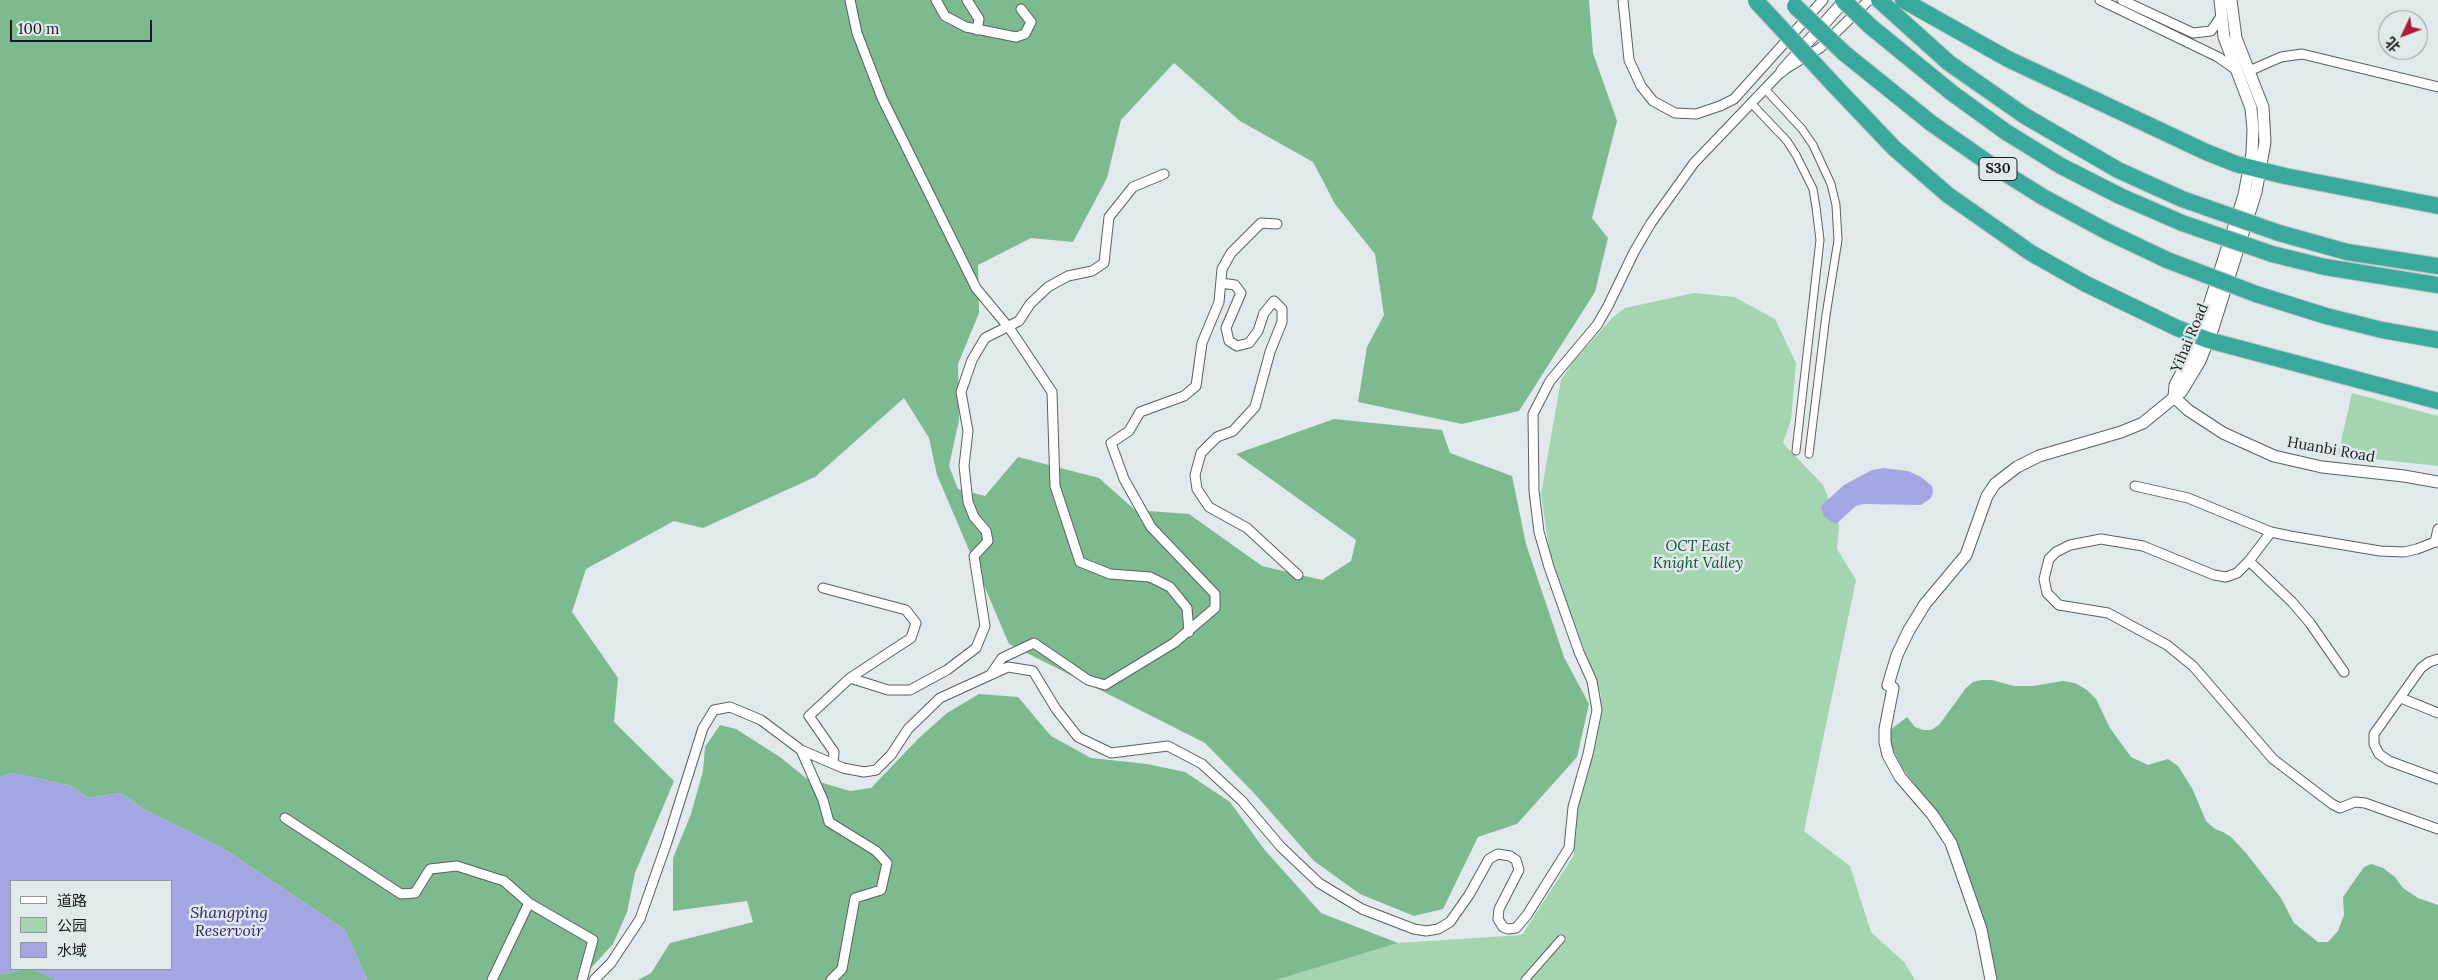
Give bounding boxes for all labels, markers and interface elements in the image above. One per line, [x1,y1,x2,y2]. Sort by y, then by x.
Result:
scale bar [12,10,155,42]
north arrow [2378,10,2428,60]
text: 100 m [18,19,59,38]
text: 北 [2381,33,2404,56]
road number: S30 [1979,157,2017,180]
street label: Yihai Road [2167,301,2213,375]
street label: Huanbi Road [2286,433,2376,467]
park label: OCT East Knight Valley [1653,538,1743,573]
legend [10,880,172,970]
text: 道路 [57,891,87,910]
water label: Shangping Reservoir [190,903,268,941]
text: 公园 [57,916,87,935]
text: 水域 [57,941,87,960]

